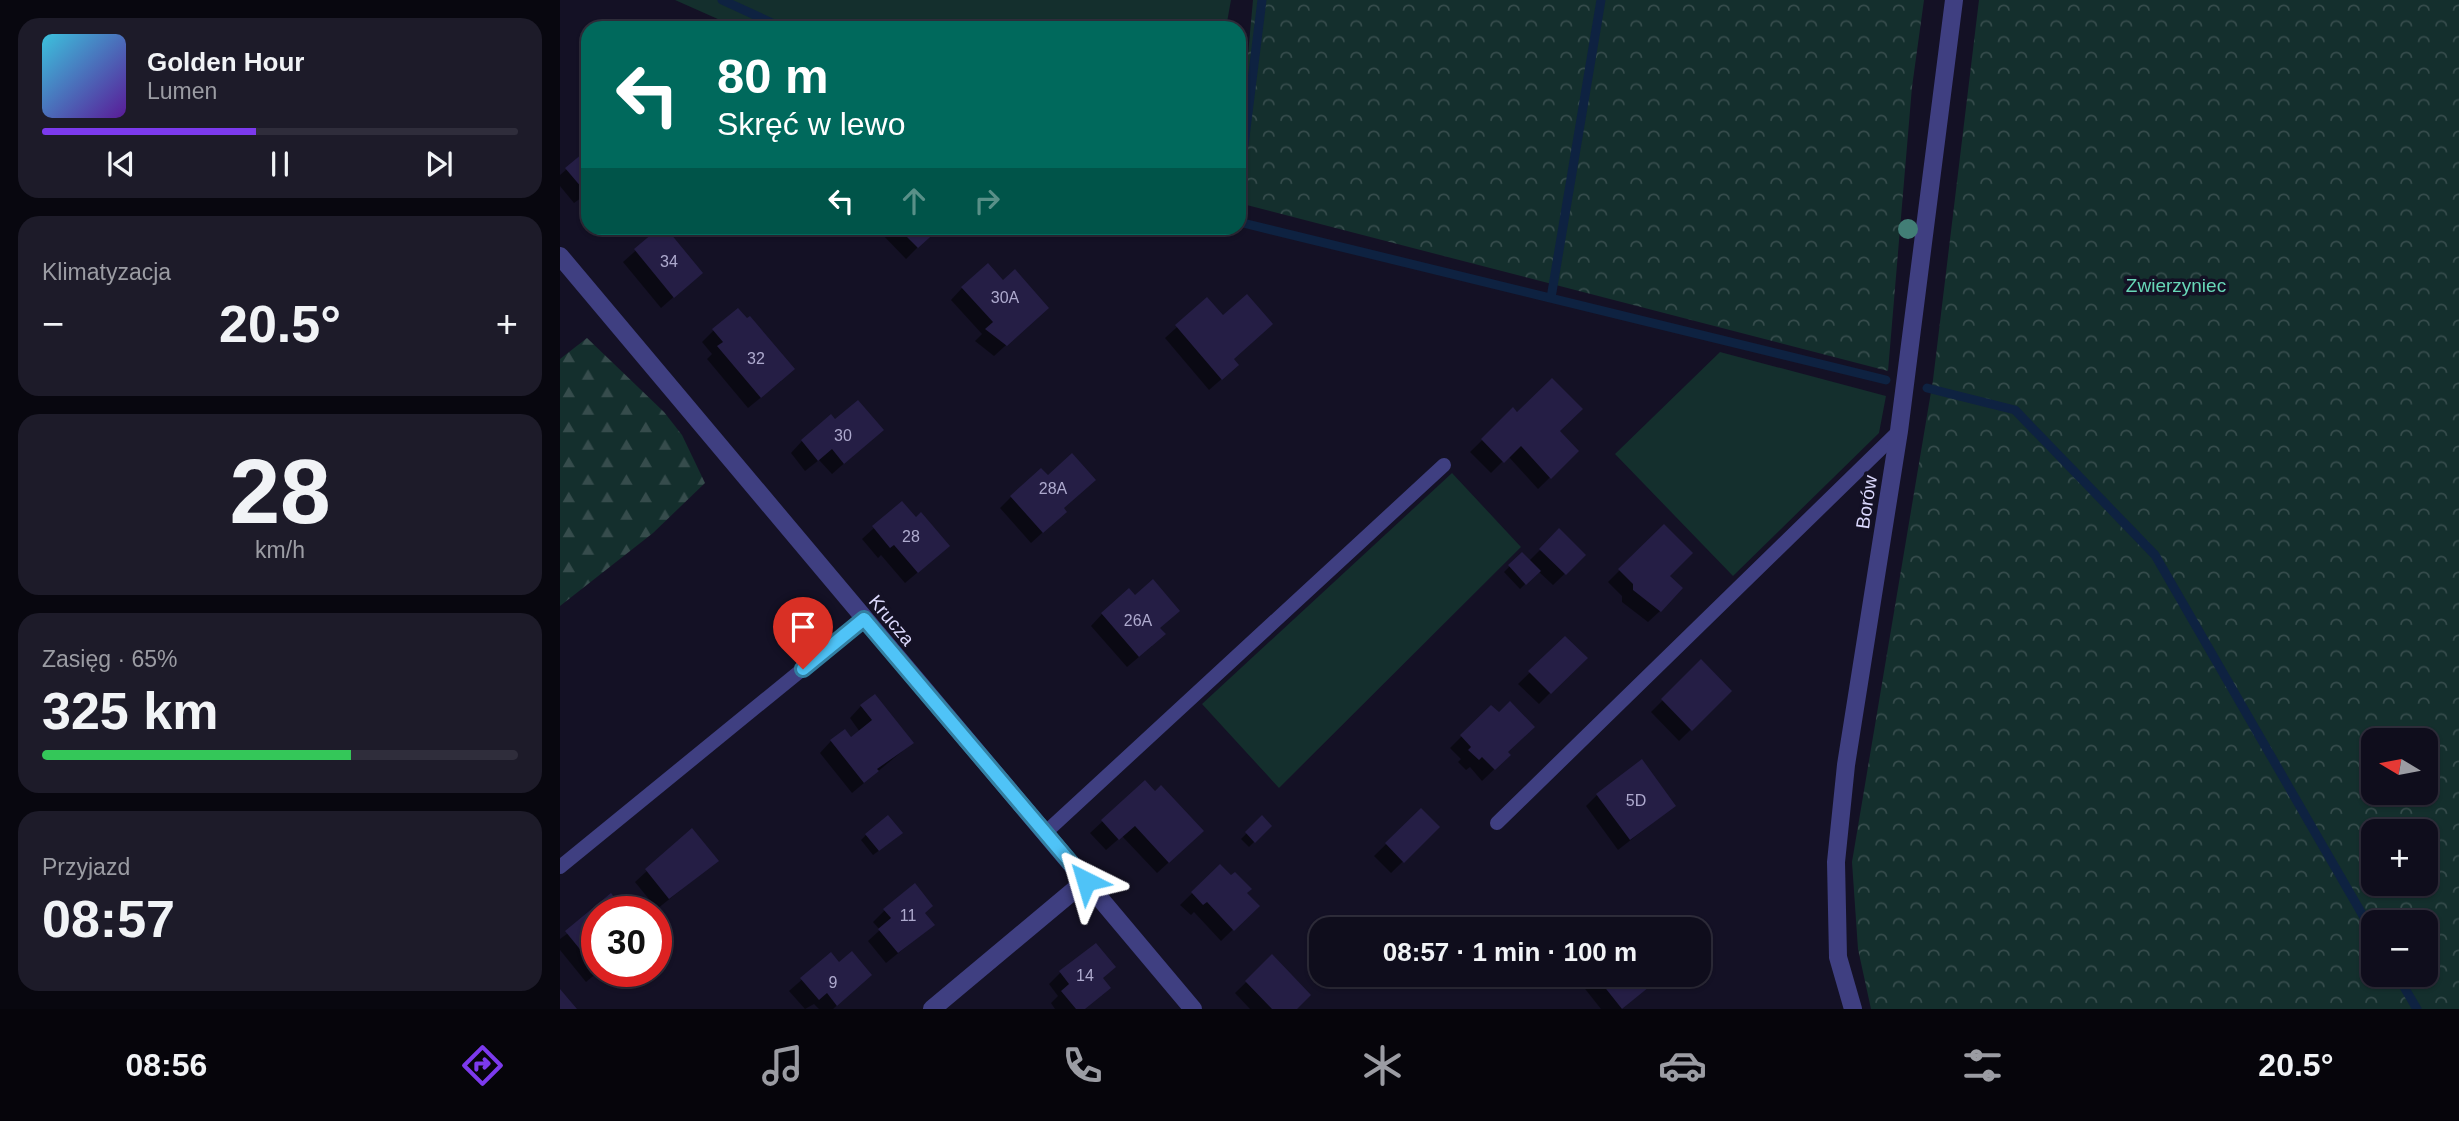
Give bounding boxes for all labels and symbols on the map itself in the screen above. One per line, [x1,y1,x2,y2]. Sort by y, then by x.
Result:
house number: 34 [660,253,678,270]
park label: Zwierzyniec [2126,275,2226,296]
house number: 30A [991,289,1020,306]
house number: 32 [747,350,765,367]
house number: 30 [834,427,852,444]
street label: Borów [1852,474,1881,530]
house number: 28A [1039,480,1068,497]
house number: 28 [902,528,920,545]
street label: Krucza [865,591,919,650]
pin [773,597,833,669]
house number: 26A [1124,612,1153,629]
north arrow [2361,728,2438,805]
house number: 5D [1626,792,1646,809]
position arrow [1049,844,1123,918]
speed limit sign: 30 [581,896,672,987]
house number: 11 [900,907,916,924]
house number: 14 [1076,967,1094,984]
house number: 9 [829,974,838,991]

